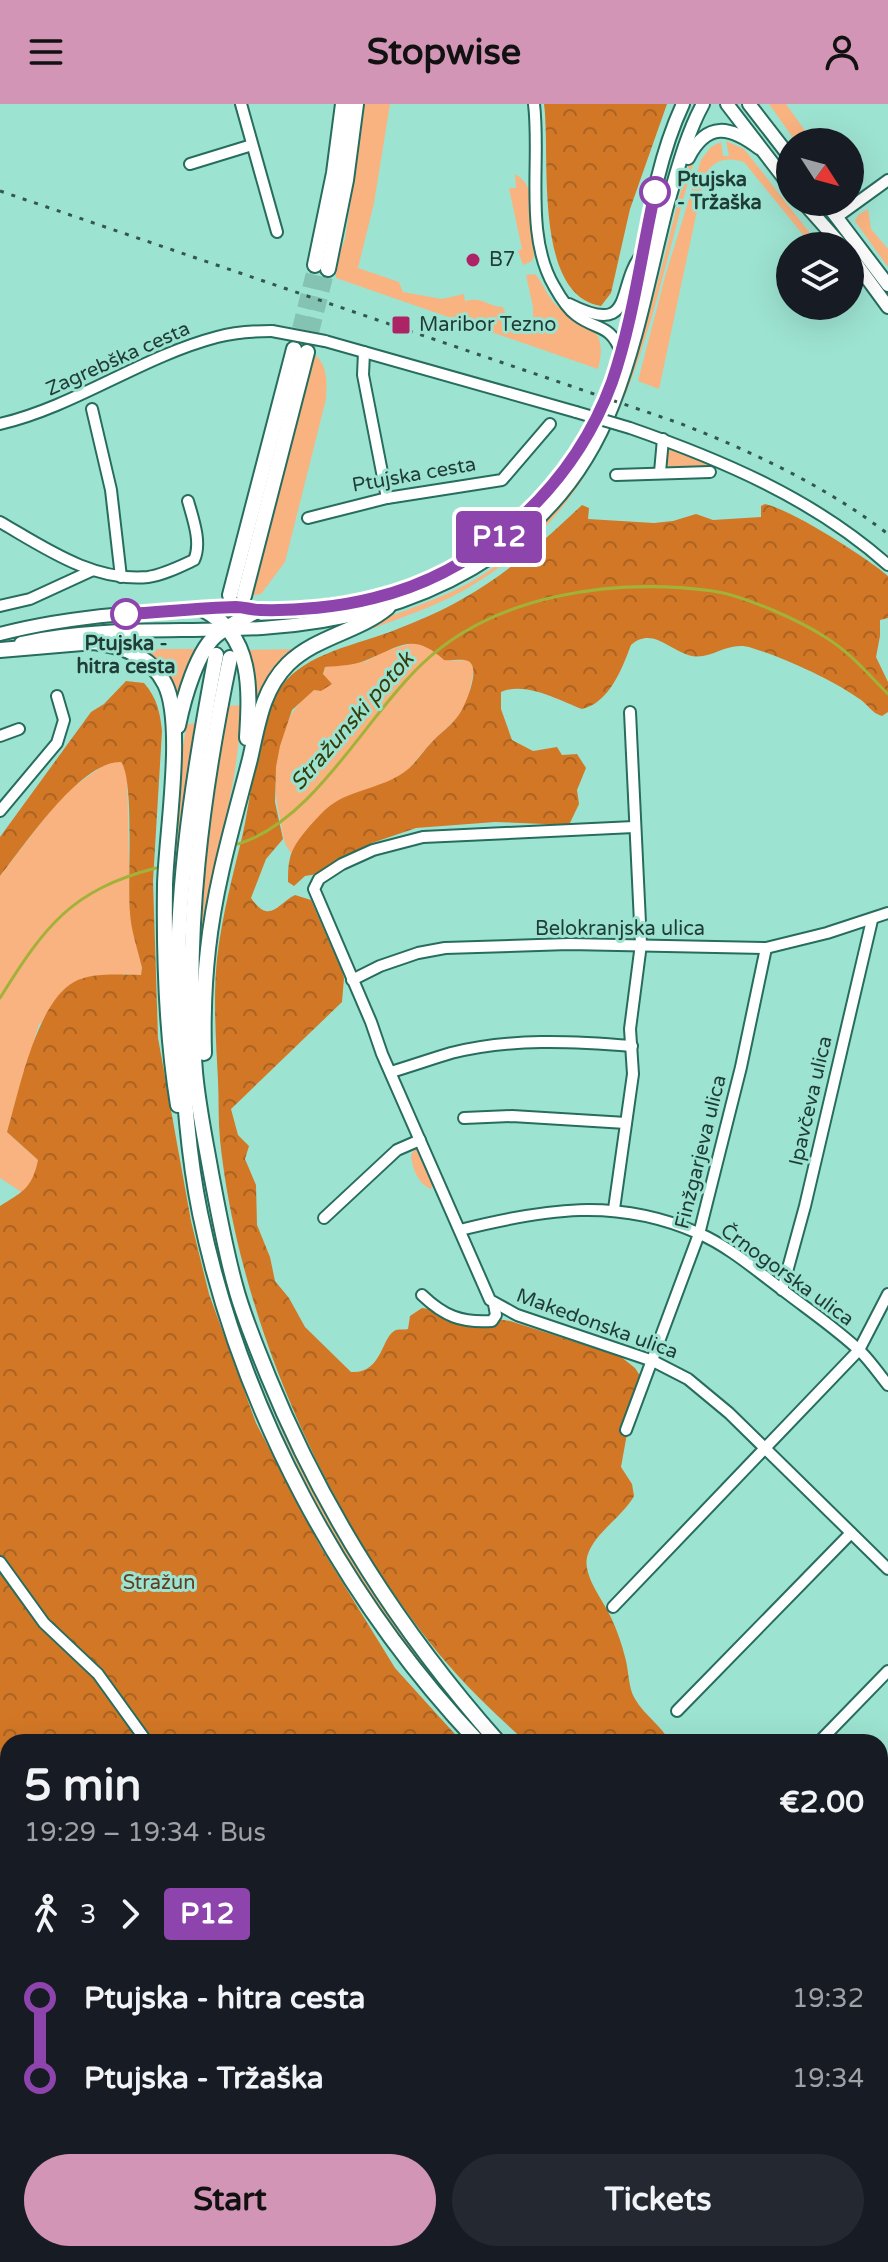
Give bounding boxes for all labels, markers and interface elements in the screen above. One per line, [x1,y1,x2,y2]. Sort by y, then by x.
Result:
icon: menu [24,30,68,74]
icon: person [820,30,864,74]
text: Stopwise [367,31,521,74]
north arrow [776,128,864,216]
map controls [776,128,864,320]
place label: Ptujska - Tržaška [677,168,762,215]
marker: Ptujska - Tržaška [640,177,670,207]
button: layers [776,232,864,320]
place label: B7 [489,248,515,272]
marker: B7 [464,251,482,269]
place label: Maribor Tezno [419,313,556,337]
marker: Maribor Tezno [390,314,412,336]
street label: Zagrebška cesta [42,317,194,401]
street label: Ptujska cesta [350,452,478,498]
line badge: P12 [453,511,545,563]
text: P12 [472,520,526,554]
marker: Ptujska - hitra cesta [111,599,141,629]
place label: Ptujska - hitra cesta [76,632,176,679]
water label: Stražunski potok [285,645,420,795]
street label: Belokranjska ulica [535,917,705,941]
street label: Ipavčeva ulica [784,1034,838,1168]
street label: Finžgarjeva ulica [670,1073,732,1231]
street label: Črnogorska ulica [716,1218,859,1331]
street label: Makedonska ulica [513,1284,681,1364]
park label: Stražun [123,1571,195,1595]
text: 5 min [24,1760,141,1813]
text: €2.00 [779,1784,864,1821]
text: 19:29 – 19:34 · Bus [24,1817,266,1848]
icon: walk [24,1892,68,1936]
icon: forward [108,1892,152,1936]
text: P12 [180,1897,234,1931]
text: 3 [80,1899,96,1930]
text: Ptujska - hitra cesta [84,1980,365,2017]
text: 19:32 [792,1983,864,2014]
text: Ptujska - Tržaška [84,2060,324,2097]
text: 19:34 [792,2063,864,2094]
button: Start [24,2154,436,2246]
button: Tickets [452,2154,864,2246]

